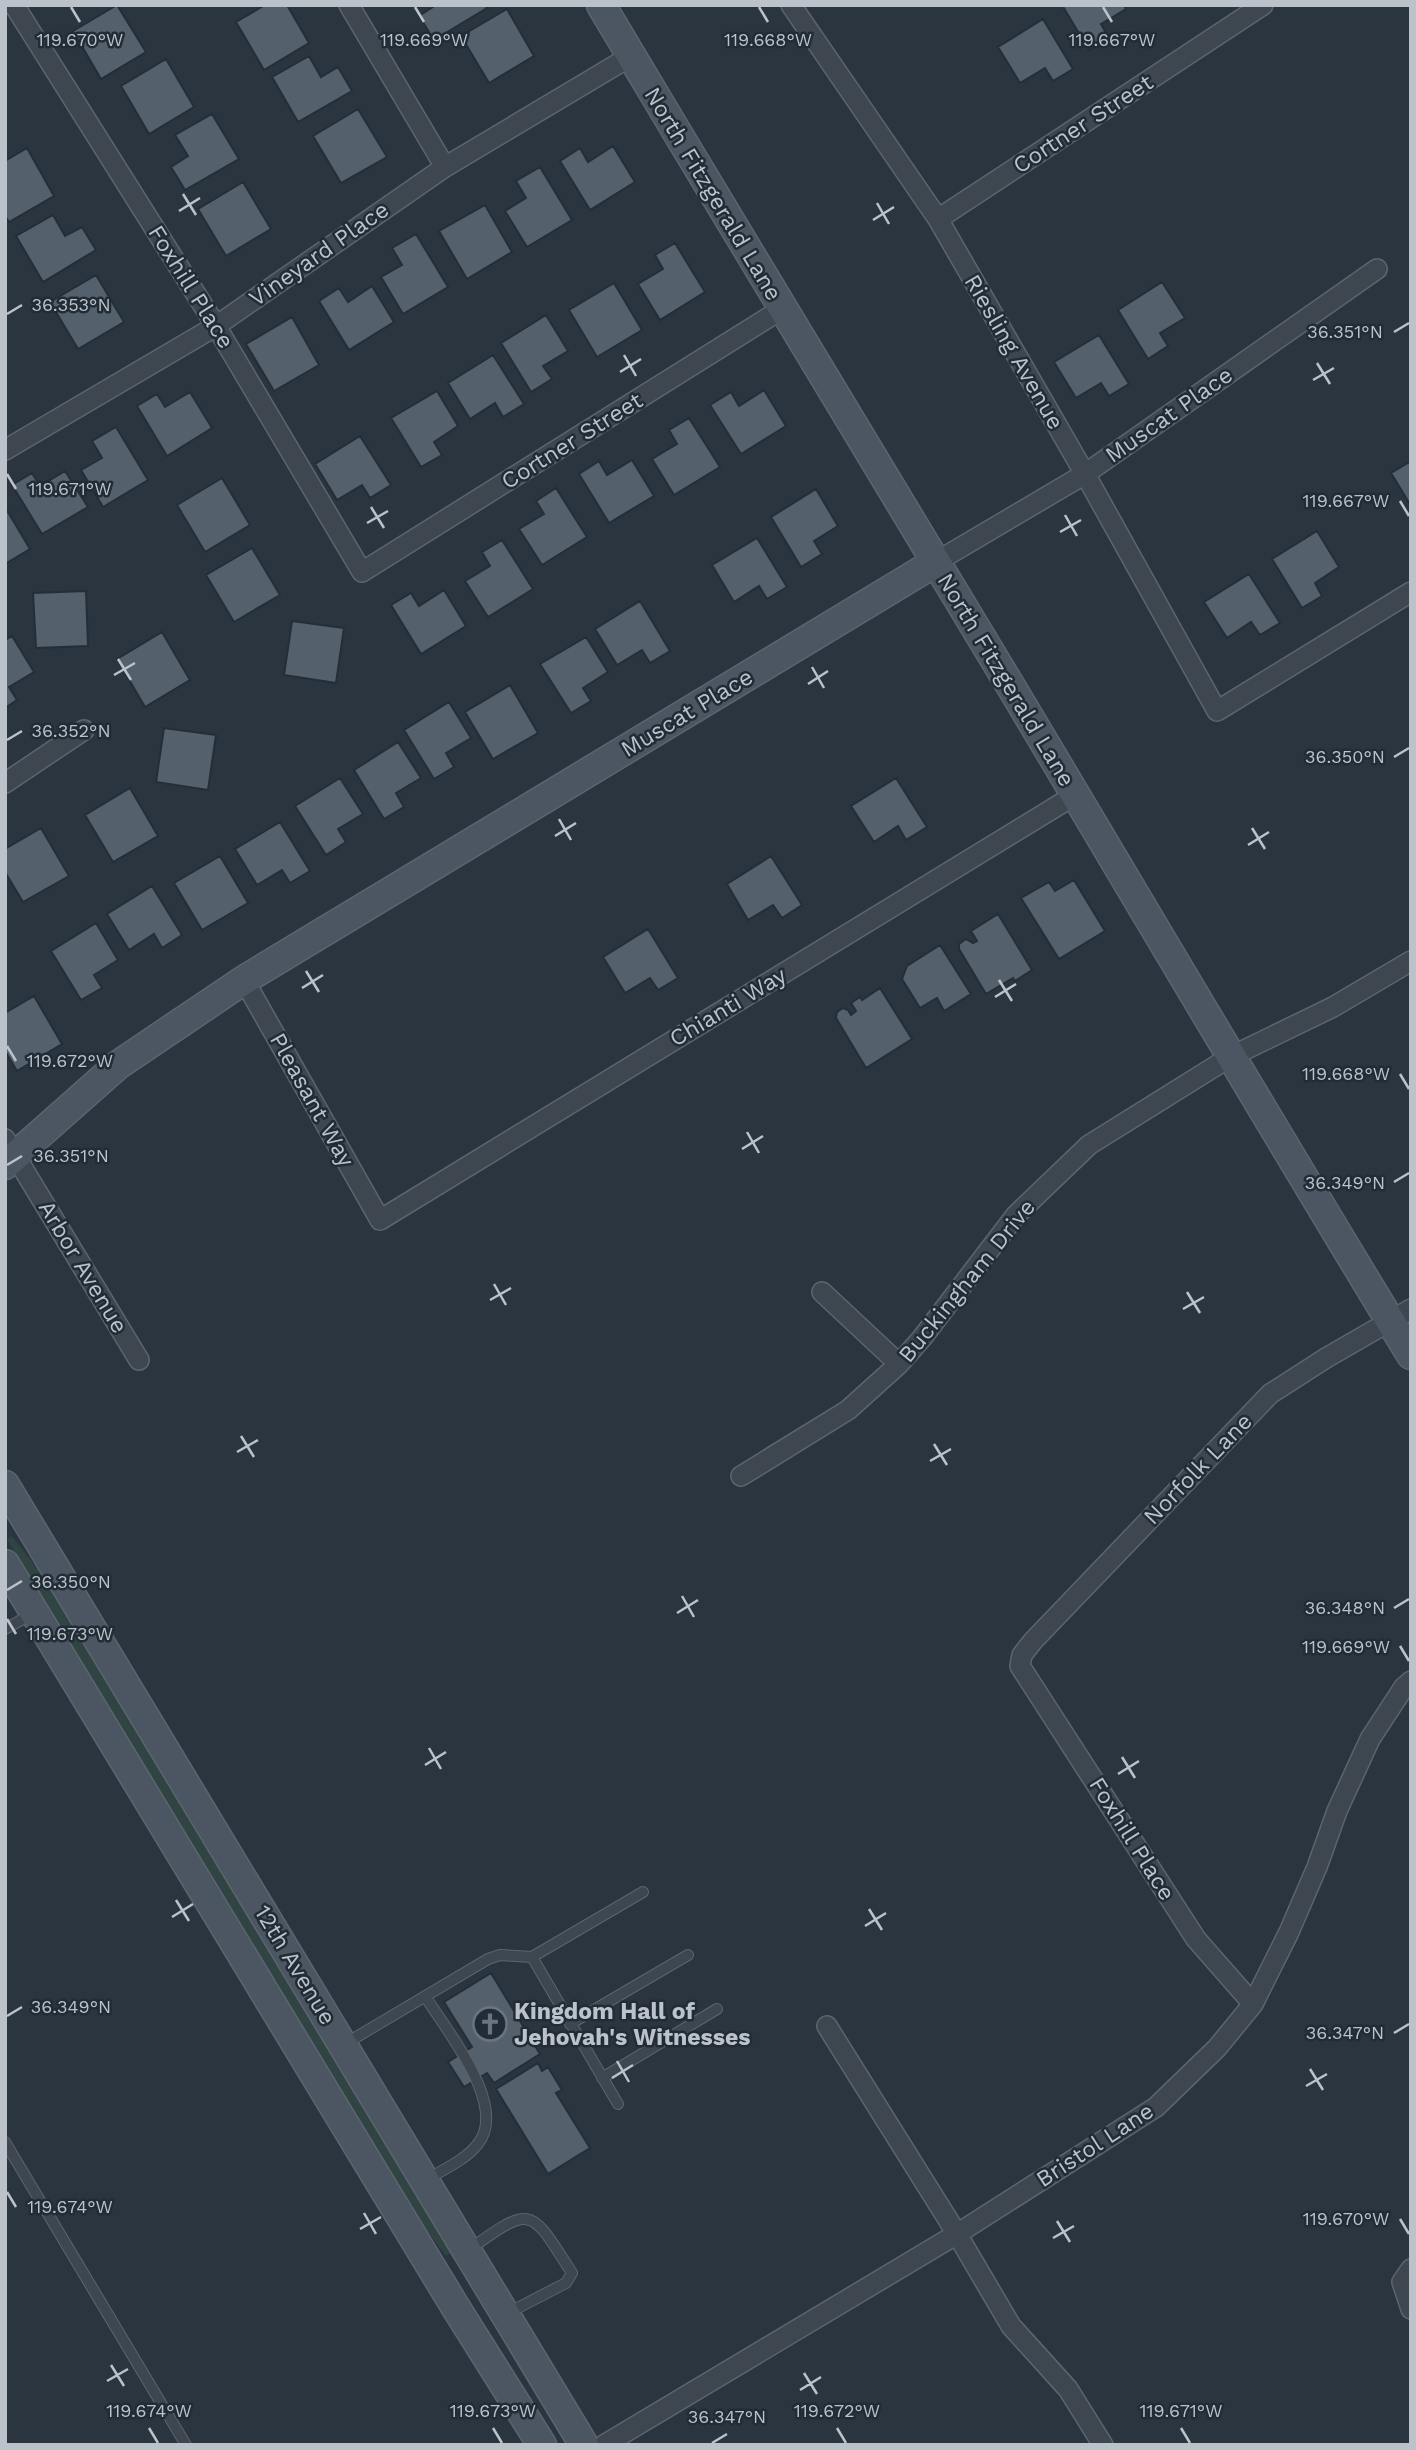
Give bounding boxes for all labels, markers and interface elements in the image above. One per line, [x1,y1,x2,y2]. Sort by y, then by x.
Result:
text: 119.670°W [37,29,123,50]
text: 119.669°W [380,29,468,50]
text: 119.668°W [724,29,812,50]
text: 119.667°W [1069,29,1155,50]
street label: Cortner Street [1008,69,1158,179]
street label: North Fitzgerald Lane [639,82,787,306]
street label: Vineyard Place [244,196,394,312]
street label: Foxhill Place [142,220,240,354]
street label: Riesling Avenue [959,270,1069,434]
text: 36.353°N [31,294,111,315]
text: 36.351°N [1307,321,1383,342]
street label: Muscat Place [1100,361,1238,469]
street label: Cortner Street [496,387,648,495]
text: 119.671°W [29,478,111,499]
text: 119.667°W [1303,490,1389,511]
street label: North Fitzgerald Lane [932,568,1080,792]
street label: Muscat Place [616,663,758,763]
text: 36.352°N [31,720,111,741]
text: 36.350°N [1305,746,1385,767]
street label: Chianti Way [665,961,791,1052]
street label: Pleasant Way [264,1028,360,1172]
text: 119.672°W [27,1050,113,1071]
text: 119.668°W [1302,1063,1390,1084]
text: 36.351°N [33,1145,109,1166]
text: 36.349°N [1305,1172,1385,1193]
street label: Buckingham Drive [893,1194,1041,1368]
street label: Arbor Avenue [33,1196,133,1338]
street label: Norfolk Lane [1138,1408,1258,1530]
text: 36.350°N [31,1571,111,1592]
text: 36.348°N [1305,1597,1385,1618]
text: 119.673°W [27,1623,113,1644]
text: 119.669°W [1302,1636,1390,1657]
street label: Foxhill Place [1083,1772,1181,1906]
street label: 12th Avenue [249,1900,341,2030]
text: 36.349°N [31,1996,111,2017]
place label: Kingdom Hall of Jehovah's Witnesses [514,1998,751,2051]
church icon: Kingdom Hall of Jehovah's Witnesses [471,2005,509,2043]
text: 36.347°N [1306,2022,1384,2043]
street label: Bristol Lane [1031,2097,1159,2193]
text: 119.674°W [27,2196,113,2217]
text: 119.670°W [1303,2208,1389,2229]
text: 119.674°W [106,2400,192,2421]
text: 119.673°W [450,2400,536,2421]
text: 119.672°W [794,2400,880,2421]
text: 119.671°W [1140,2400,1222,2421]
text: 36.347°N [688,2406,766,2427]

